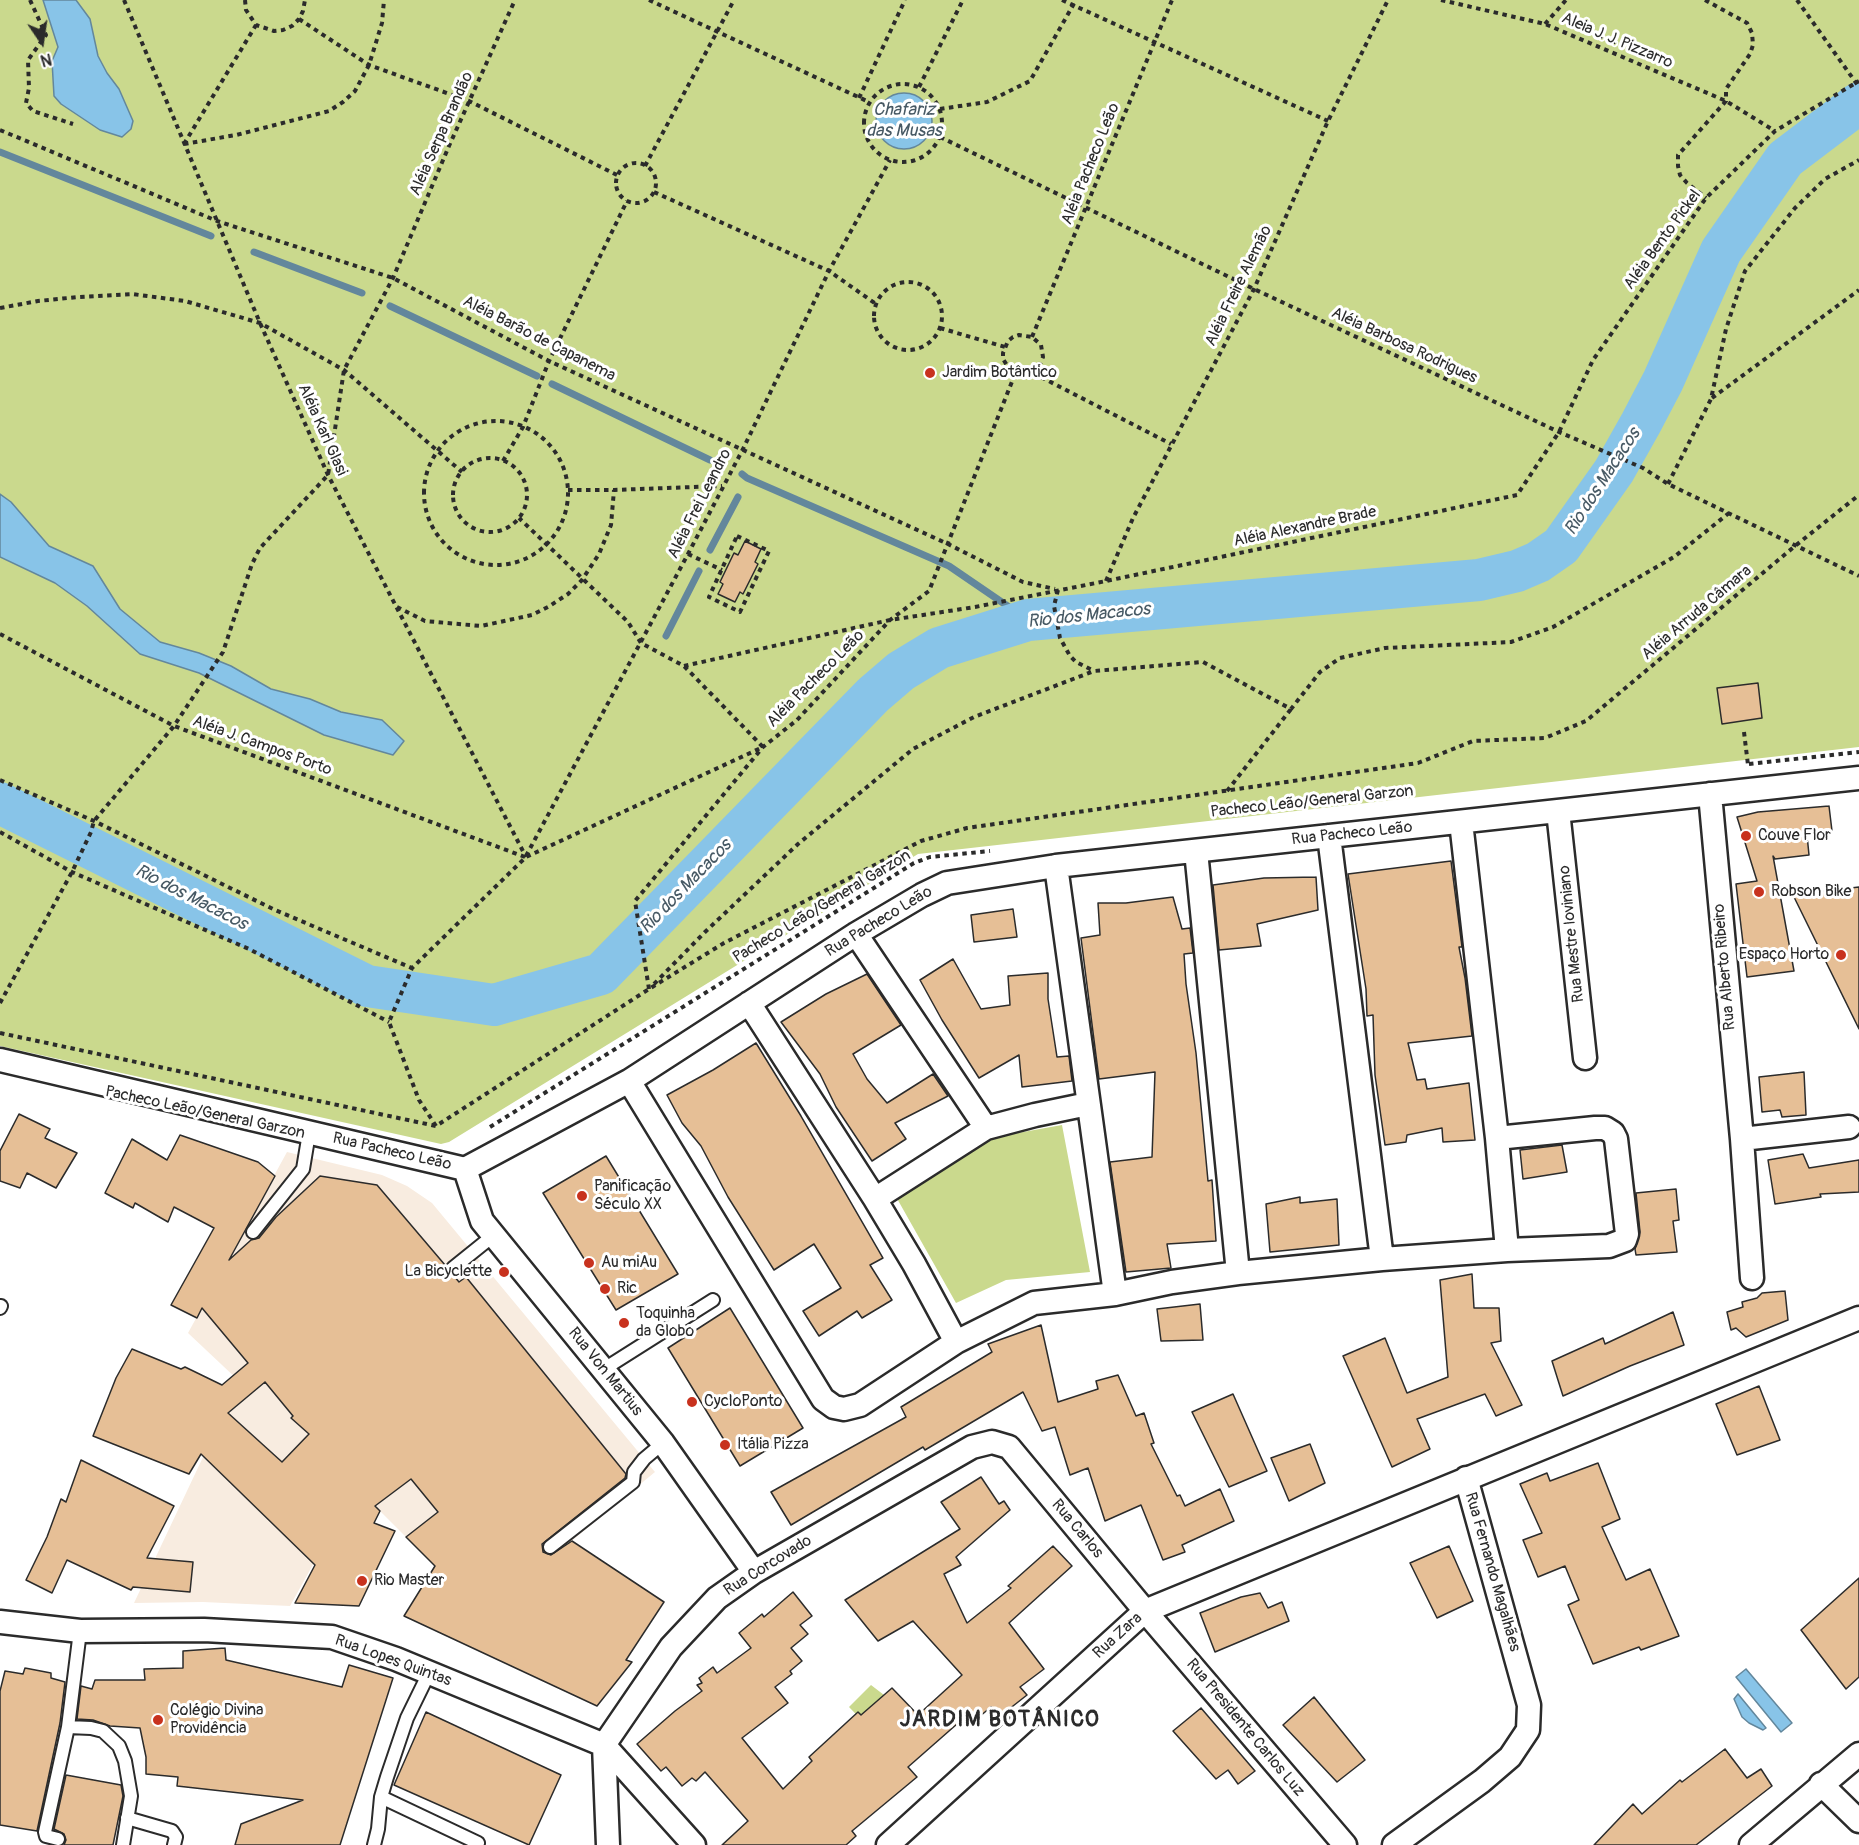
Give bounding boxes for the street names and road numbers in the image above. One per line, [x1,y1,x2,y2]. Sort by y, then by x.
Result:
street label: Aleia J. J. Pizzarro [1558,9,1676,73]
street label: Aléia Serpa Brandão [406,69,478,199]
street label: Aléia Pacheco Leão [1058,100,1124,228]
street label: Aléia Bento Pickel [1620,186,1706,294]
street label: Aléia Freire Alemão [1201,222,1277,350]
street label: Aléia Barão de Capanema [460,292,618,386]
street label: Aléia Barbosa Rodrigues [1328,304,1480,388]
street label: Aléia Karl Glasi [293,381,351,479]
street label: Aléia Frei Leandro [664,446,736,562]
street label: Aléia Alexandre Brade [1232,503,1378,551]
street label: Aléia Arruda Câmara [1638,562,1756,664]
street label: Aléia Pacheco Leão [763,626,869,732]
street label: Aléia J. Campos Porto [190,712,334,780]
street label: Pacheco Leão/General Garzon [1210,782,1414,822]
street label: Rua Pacheco Leão [1291,818,1413,850]
street label: Pacheco Leão/General Garzon [730,846,914,968]
street label: Rua Mestre Ioviniano [1555,864,1589,1004]
street label: Rua Pacheco Leão [822,883,936,961]
street label: Rua Alberto Ribeiro [1710,903,1740,1031]
street label: Pacheco Leão/General Garzon [103,1082,307,1144]
street label: Rua Pacheco Leão [331,1129,453,1175]
street label: Rua Von Martius [564,1324,646,1420]
street label: Rua Fernando Magalhães [1460,1490,1524,1654]
street label: Rua Carlos [1047,1496,1107,1562]
street label: Rua Corcovado [721,1531,815,1601]
street label: Rua Zara [1089,1609,1147,1663]
street label: Rua Lopes Quintas [332,1631,454,1691]
street label: Rua Presidente Carlos Luz [1182,1655,1308,1801]

